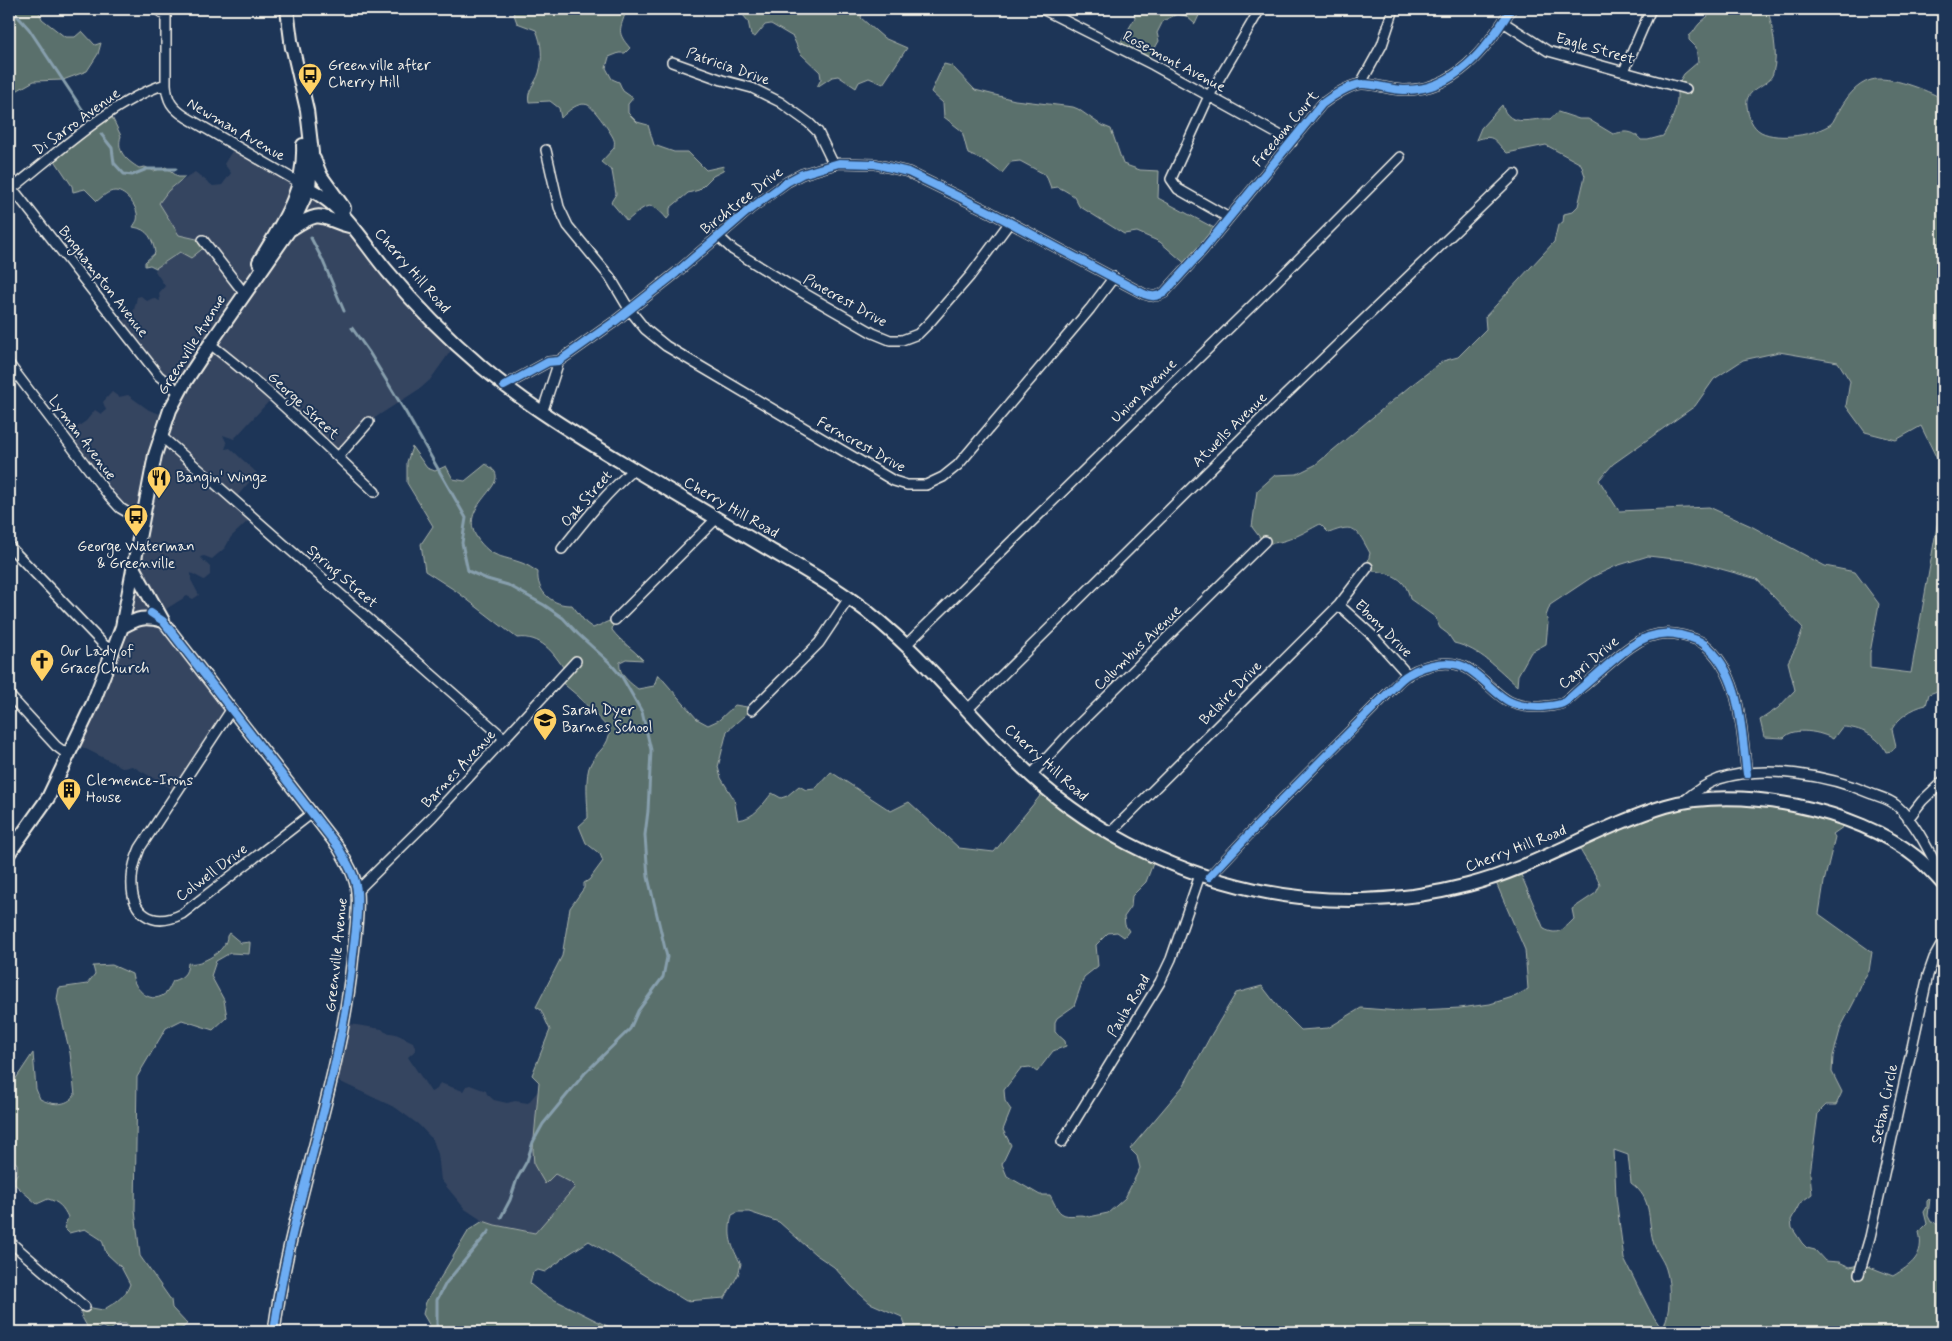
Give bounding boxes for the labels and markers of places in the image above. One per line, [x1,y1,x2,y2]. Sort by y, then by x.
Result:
place label: Greenville after Cherry Hill [328,56,431,93]
bus stop icon: Greenville after Cherry Hill [297,62,323,96]
restaurant icon: Bangin' Wingz [146,465,172,499]
place label: Bangin' Wingz [176,468,267,489]
bus stop icon: George Waterman & Greenville [123,503,149,537]
place label: George Waterman & Greenville [77,537,195,574]
place label: Our Lady of Grace Church [60,642,150,679]
church icon: Our Lady of Grace Church [29,648,55,682]
place label: Sarah Dyer Barnes School [562,701,652,738]
school or university icon: Sarah Dyer Barnes School [532,707,558,741]
place label: Clemence-Irons House [86,771,193,808]
building icon: Clemence-Irons House [56,777,82,811]

